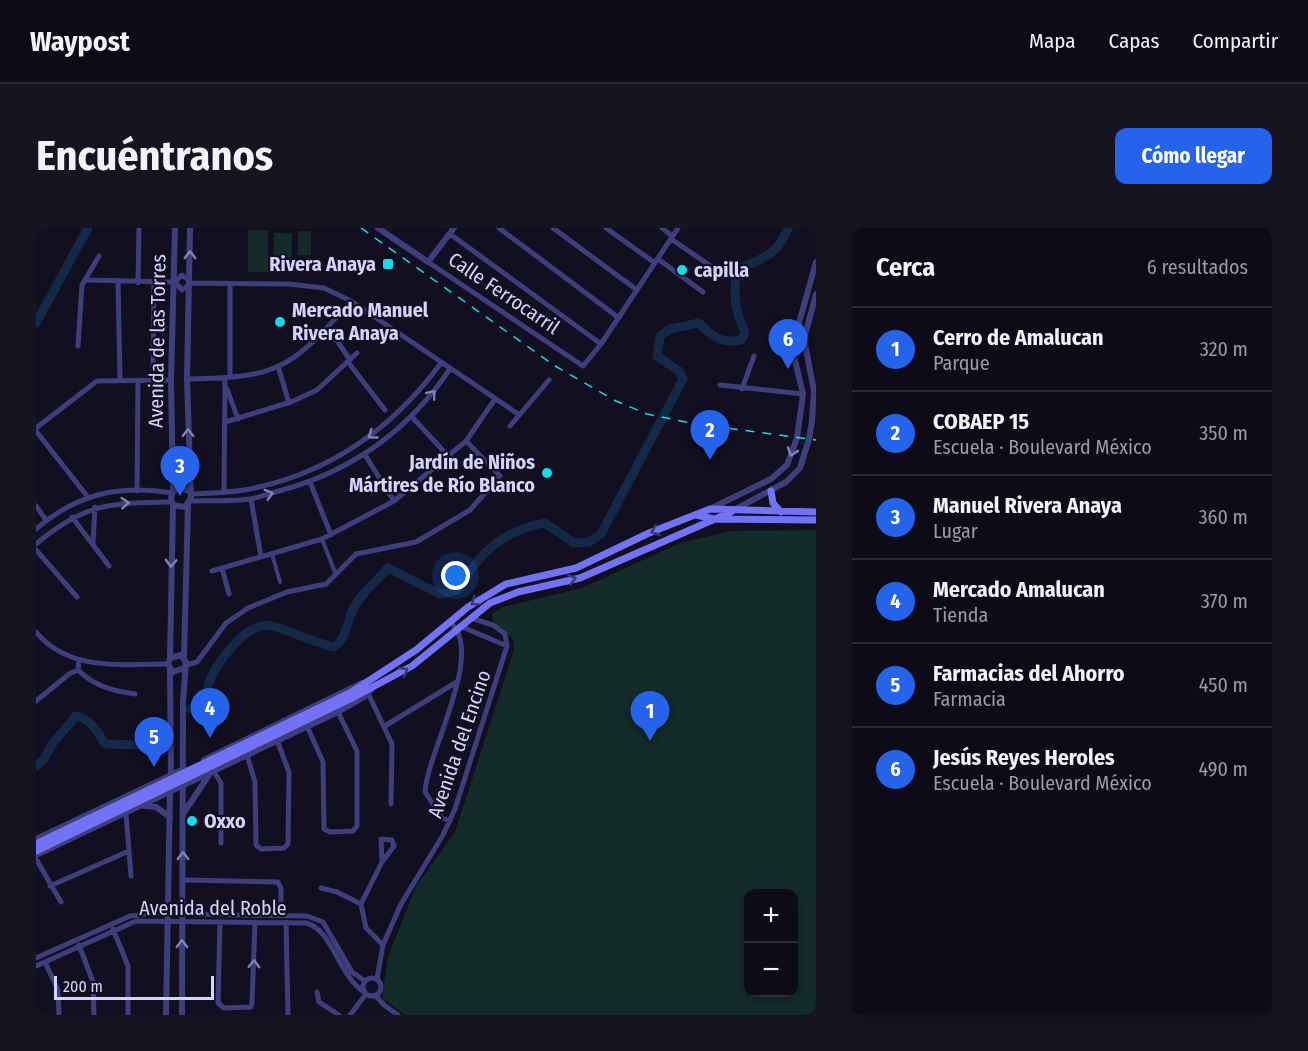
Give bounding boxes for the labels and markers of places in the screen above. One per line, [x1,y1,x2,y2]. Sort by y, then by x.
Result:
place label: Rivera Anaya [269,252,376,276]
marker: Rivera Anaya [381,257,395,271]
place label: capilla [694,258,749,282]
marker: capilla [675,263,689,277]
place label: Mercado Manuel Rivera Anaya [292,298,429,345]
marker: Mercado Manuel Rivera Anaya [273,315,287,329]
pin: 6 [768,320,807,369]
pin: 2 [690,410,730,460]
pin: 3 [160,446,200,496]
place label: Jardín de Niños Mártires de Río Blanco [349,450,535,497]
marker: Jardín de Niños Mártires de Río Blanco [540,466,554,480]
pin: 4 [190,688,230,738]
pin: 1 [630,692,670,741]
pin: 5 [134,718,174,767]
place label: Oxxo [204,809,246,833]
marker: Oxxo [185,814,199,828]

